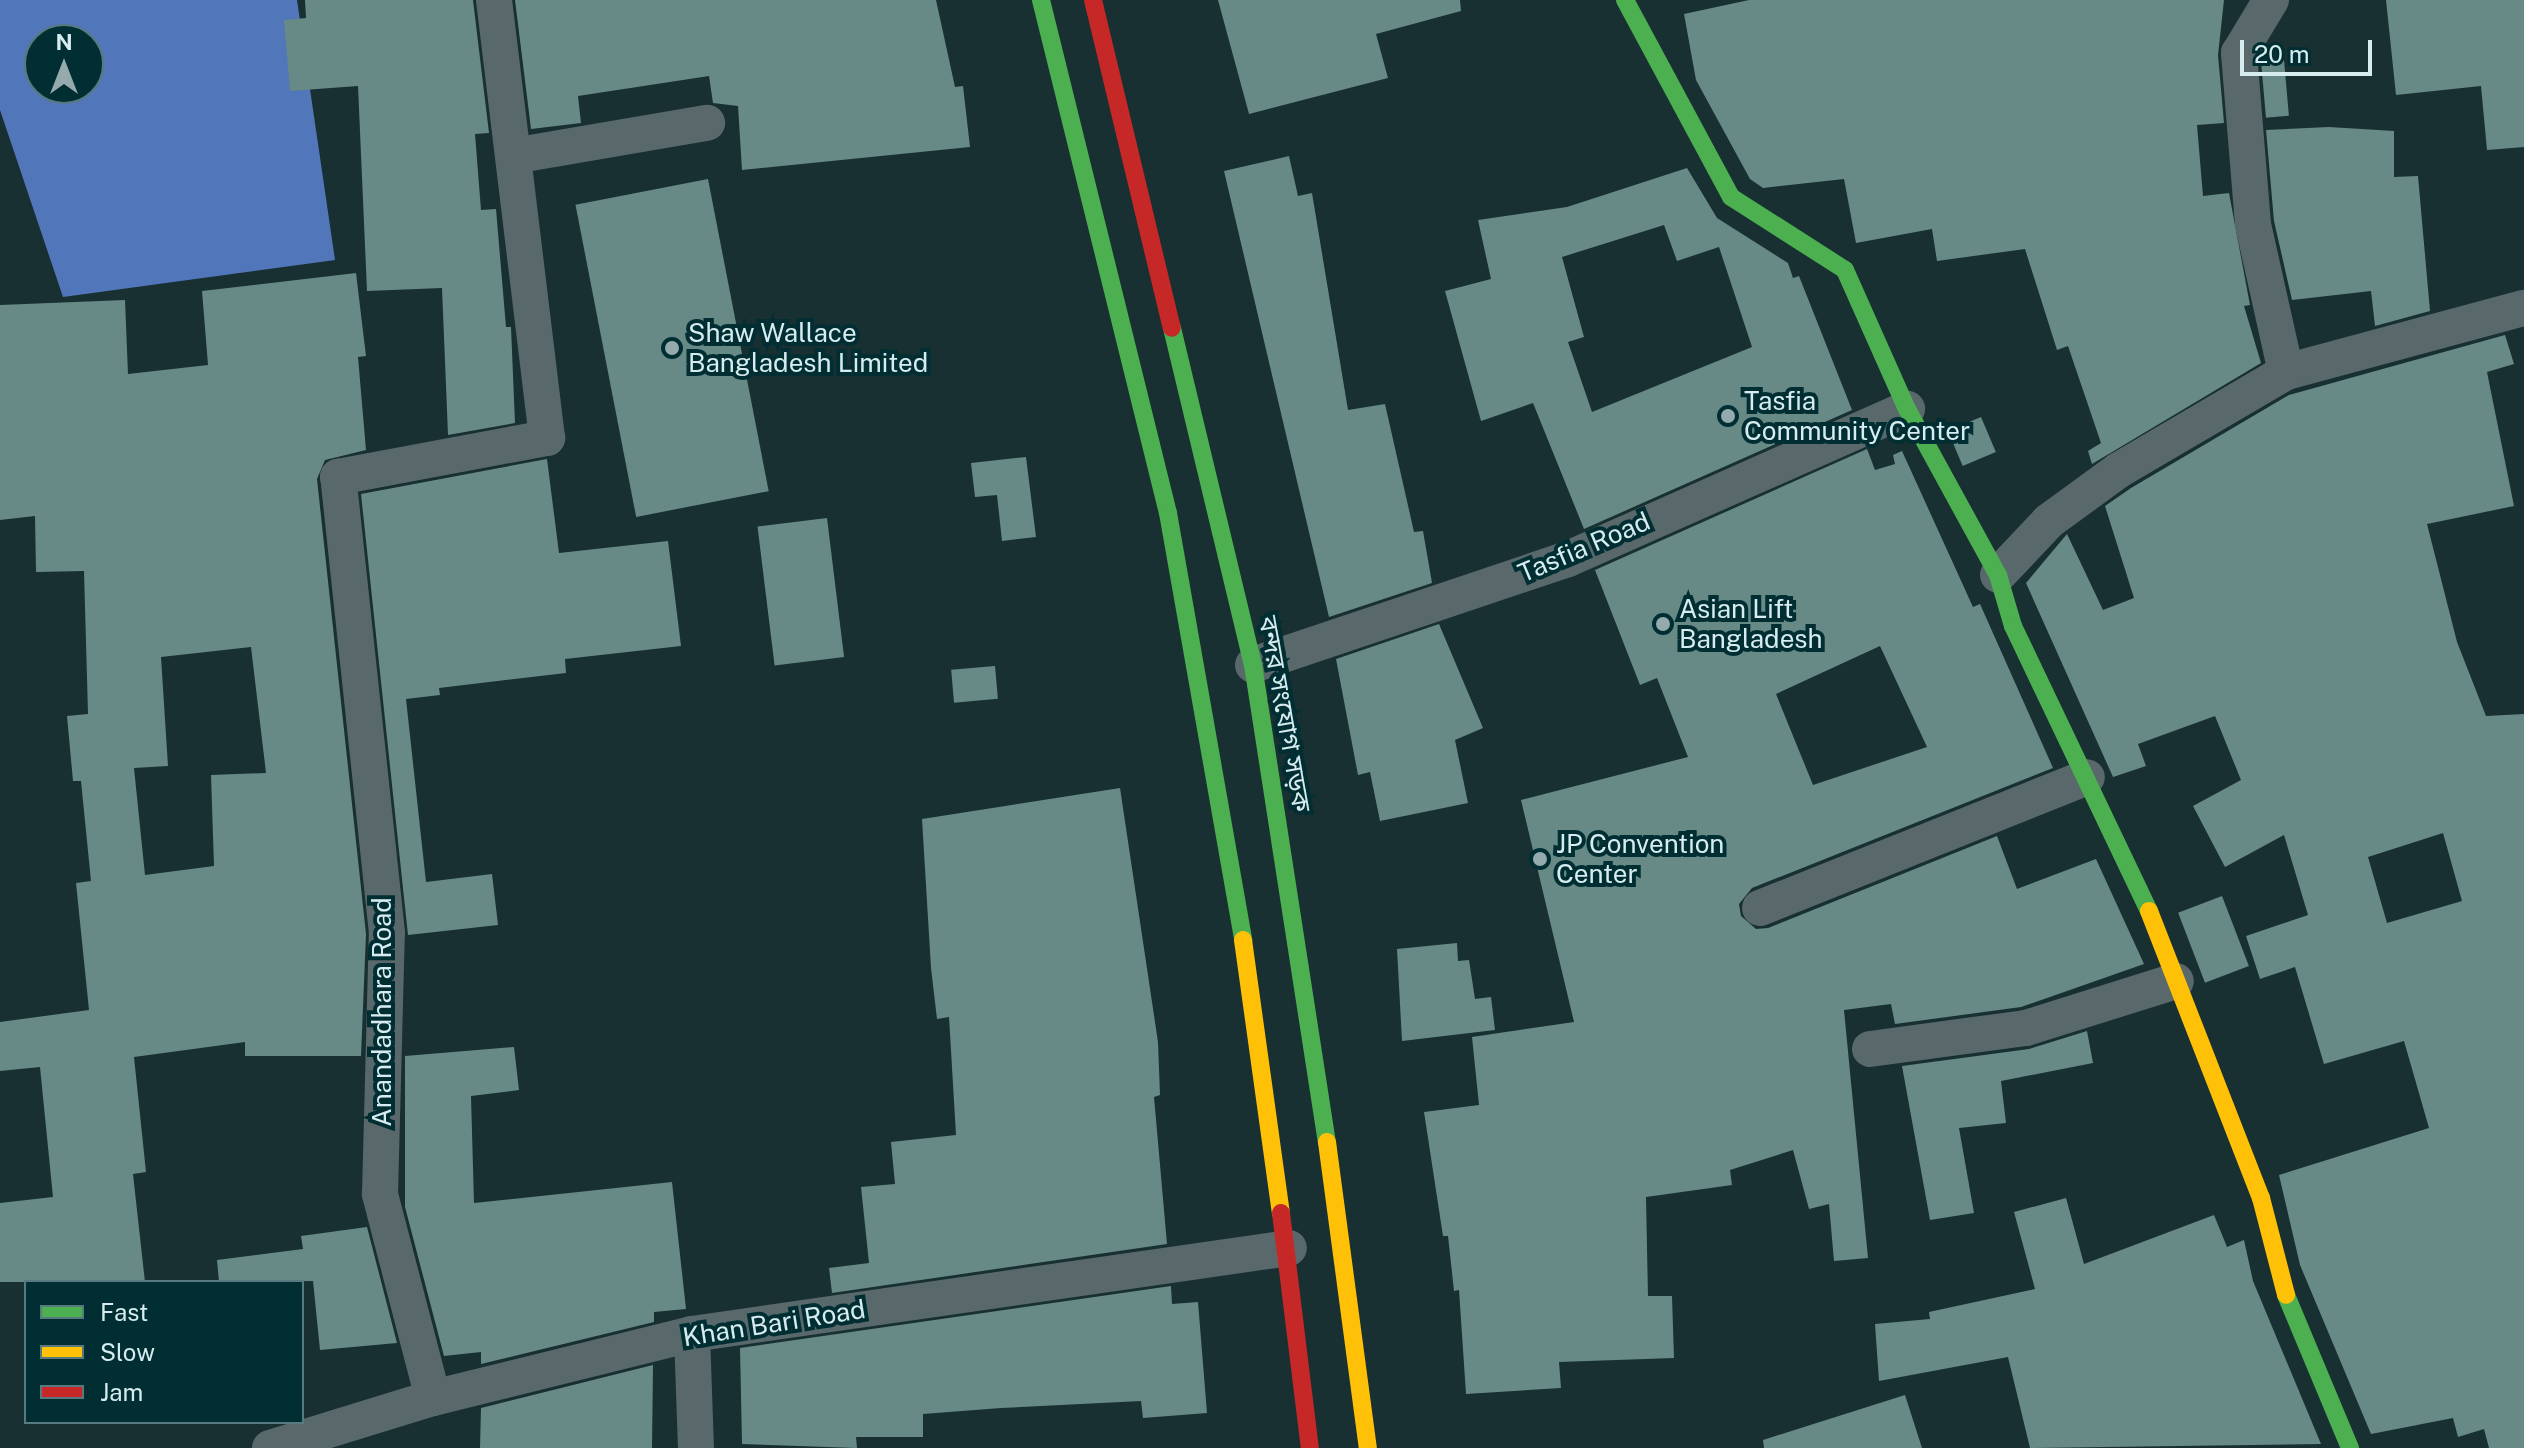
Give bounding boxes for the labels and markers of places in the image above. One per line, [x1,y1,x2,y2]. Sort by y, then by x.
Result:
place label: Shaw Wallace Bangladesh Limited [688,317,928,378]
marker: Shaw Wallace Bangladesh Limited [663,339,681,357]
place label: Tasfia Community Center [1744,385,1970,446]
marker: Tasfia Community Center [1719,407,1737,425]
place label: Asian Lift Bangladesh [1679,593,1822,654]
marker: Asian Lift Bangladesh [1654,615,1672,633]
place label: JP Convention Center [1556,828,1724,890]
marker: JP Convention Center [1531,850,1549,868]

